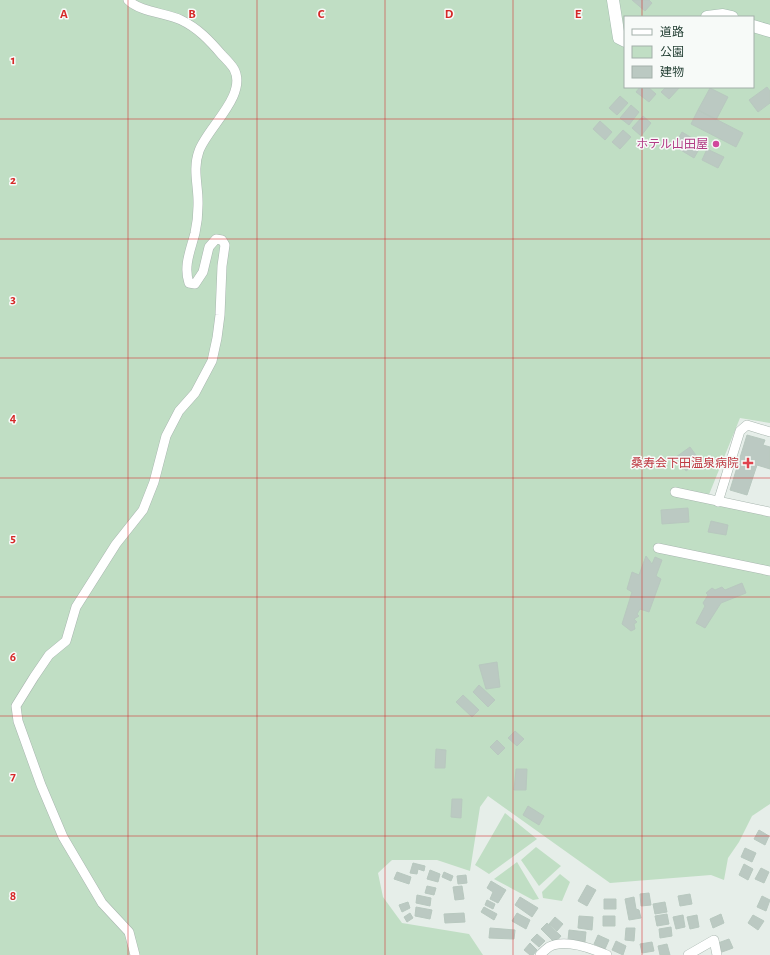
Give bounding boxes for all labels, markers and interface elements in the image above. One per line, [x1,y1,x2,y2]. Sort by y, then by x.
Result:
text: A [60,8,68,21]
text: B [188,8,196,21]
text: C [318,8,325,21]
text: D [445,8,454,21]
text: E [575,8,582,21]
legend [624,16,754,88]
text: 道路 [660,25,684,38]
text: 公園 [660,46,684,58]
text: 1 [11,54,15,67]
text: 建物 [660,65,684,78]
place label: ホテル山田屋 [636,138,708,150]
marker: ホテル山田屋 [711,139,721,149]
text: 2 [10,174,16,187]
text: 3 [10,293,16,306]
text: 4 [10,412,17,425]
place label: 桑寿会下田温泉病院 [631,456,739,469]
marker: 桑寿会下田温泉病院 [742,457,754,469]
text: 5 [10,532,16,545]
text: 6 [10,651,16,664]
text: 7 [10,770,16,783]
text: 8 [10,890,16,903]

